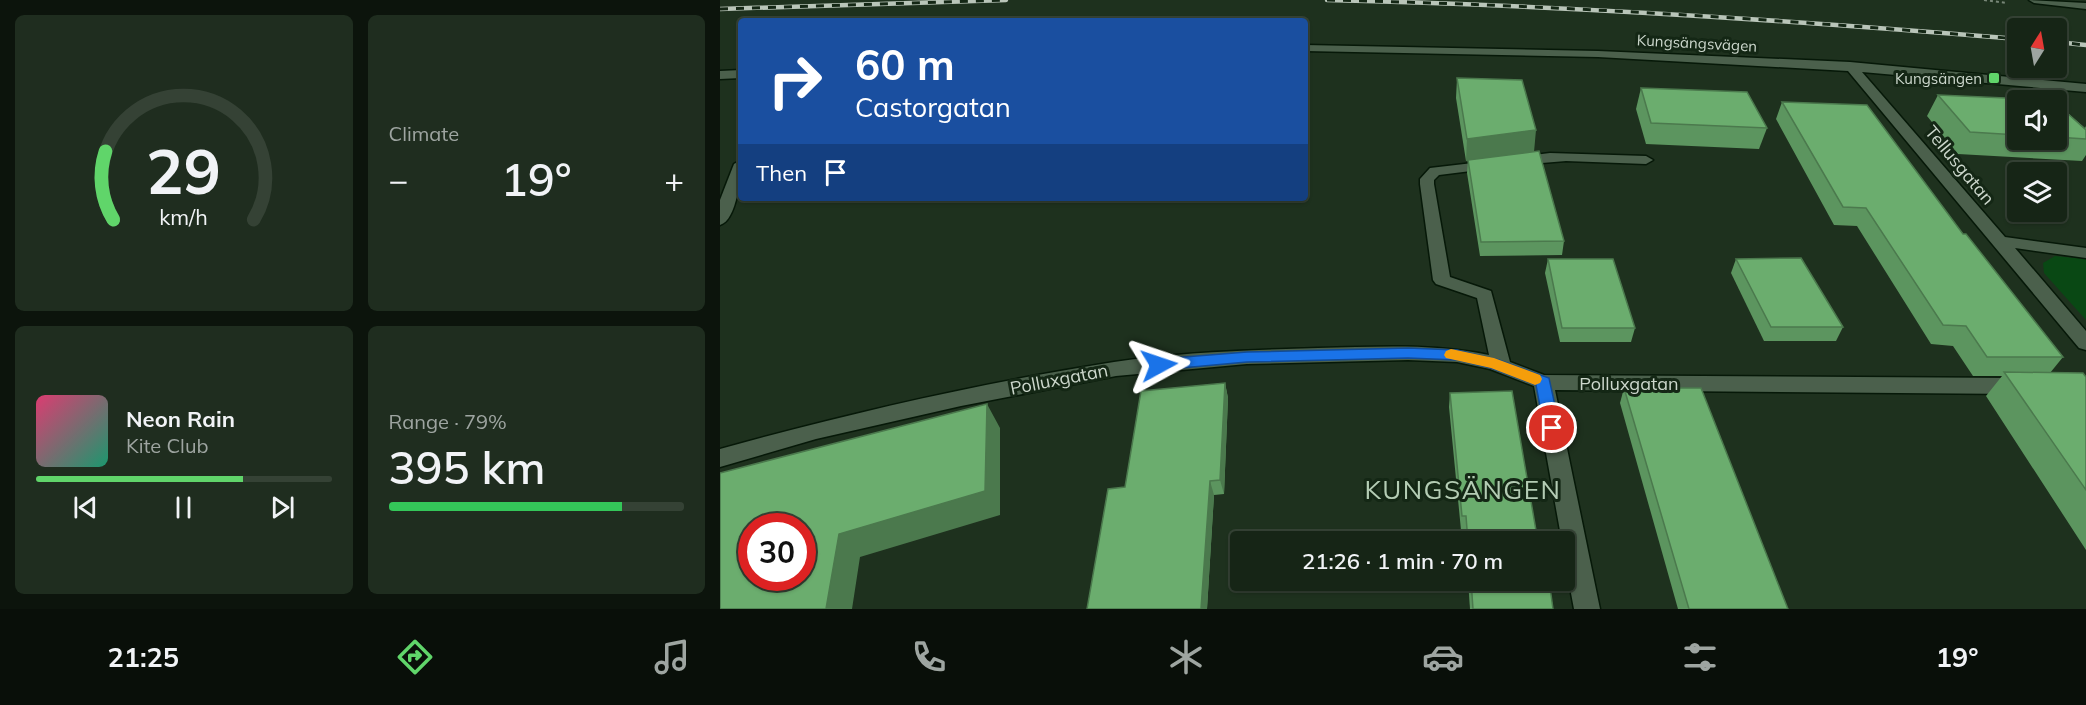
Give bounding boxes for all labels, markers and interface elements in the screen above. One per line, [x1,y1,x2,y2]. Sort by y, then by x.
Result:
north arrow [2007,18,2067,78]
map controls [2007,18,2067,222]
street label: Kungsängsvägen [1636,30,1758,56]
text: 60 m [855,38,955,91]
icon: right [756,42,834,120]
place label: Kungsängen [1895,69,1982,88]
marker: Kungsängen [1987,71,2001,85]
text: Castorgatan [855,90,1011,124]
button: sound [2007,90,2067,150]
text: Climate [389,121,459,146]
street label: Tellusgatan [1920,121,2000,209]
text: 29 [146,131,221,210]
text: 19° [501,151,572,207]
icon: arrive [819,156,852,189]
text: − [389,159,408,200]
text: + [664,159,684,200]
text: Then [756,159,807,187]
button: layers [2007,162,2067,222]
text: km/h [159,203,208,230]
position arrow [1127,333,1191,397]
street label: Polluxgatan [1008,358,1110,400]
street label: Polluxgatan [1579,372,1679,395]
pin [1526,402,1577,453]
text: Neon Rain [126,405,235,433]
text: Range · 79% [389,409,507,434]
icon: arrive [1535,411,1568,444]
text: Kite Club [126,433,208,458]
text: 395 km [389,439,545,495]
district label: KUNGSÄNGEN [1364,473,1562,506]
icon: previous [69,491,102,524]
icon: pause [167,491,200,524]
icon: next [266,491,299,524]
speed limit sign: 30 [738,513,816,591]
text: 21:26 · 1 min · 70 m [1302,547,1503,575]
icon: directions [394,636,436,678]
icon: music [651,636,693,678]
icon: phone [908,636,950,678]
icon: climate [1165,636,1207,678]
icon: car [1422,636,1464,678]
icon: filters [1679,636,1721,678]
text: 21:25 [107,640,179,674]
text: 19° [1936,640,1978,674]

